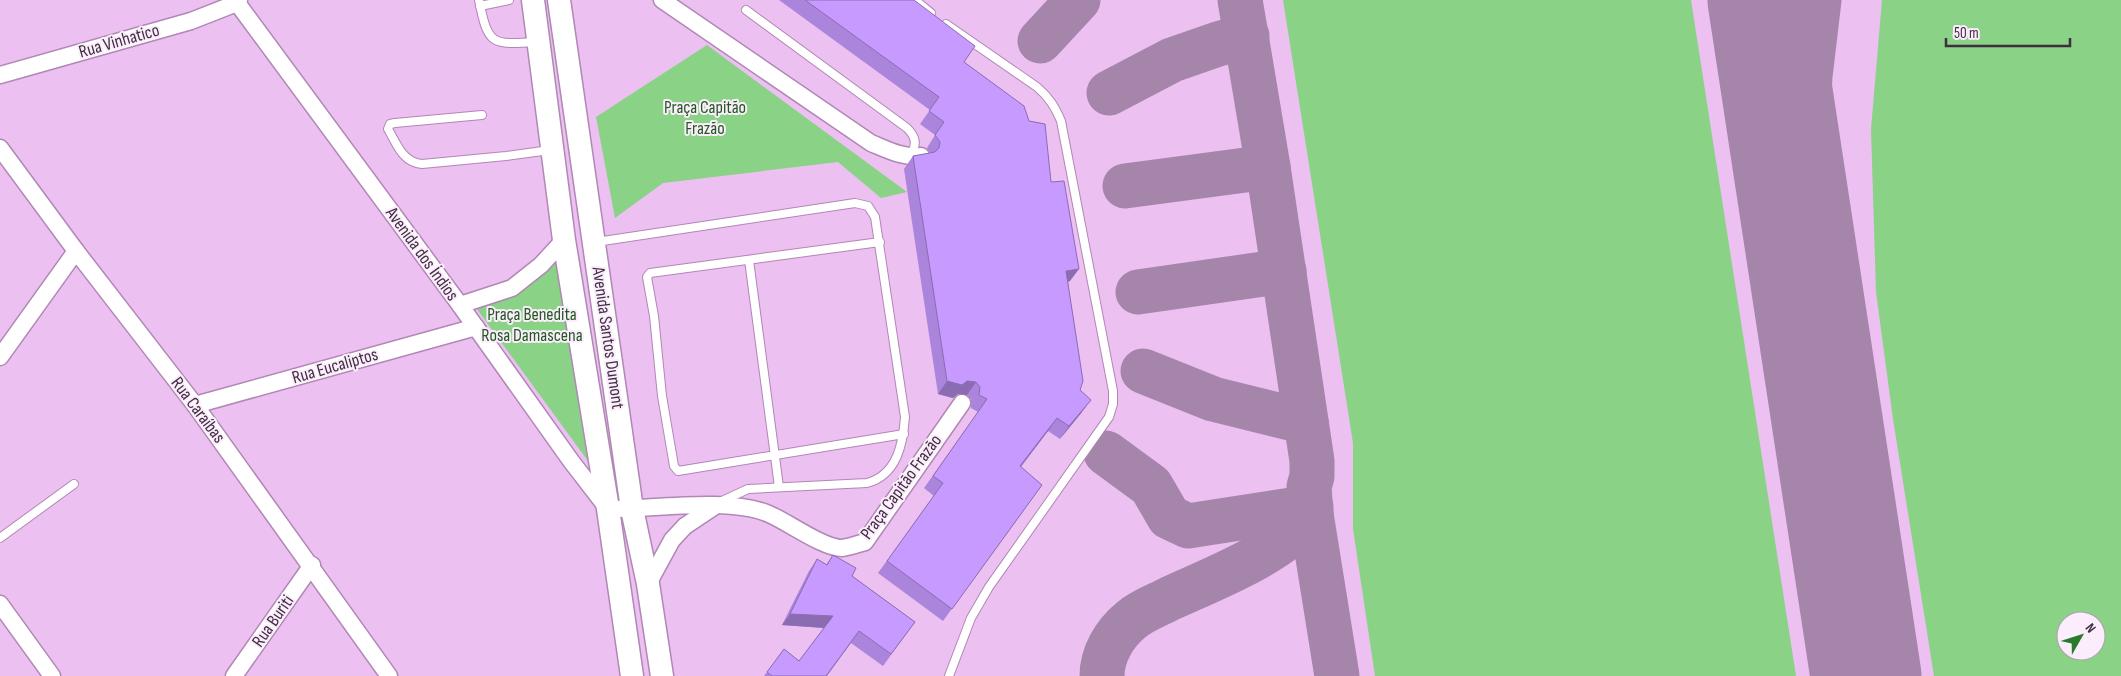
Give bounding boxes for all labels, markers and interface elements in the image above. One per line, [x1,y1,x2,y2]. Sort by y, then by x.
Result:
scale bar [1946,15,2070,47]
street label: Rua Vinhatico [76,19,162,63]
text: 50 m [1954,24,1979,43]
park label: Praça Capitão Frazão [664,97,746,139]
street label: Avenida dos Índios [380,202,463,305]
street label: Avenida Santos Dumont [587,265,628,411]
park label: Praça Benedita Rosa Damascena [481,304,583,346]
street label: Rua Eucaliptos [290,344,380,388]
street label: Rua Caraíbas [166,373,230,447]
street label: Praça Capitão Frazão [856,430,946,544]
street label: Rua Buriti [248,591,298,651]
north arrow [2056,611,2106,661]
text: N [2082,620,2100,636]

